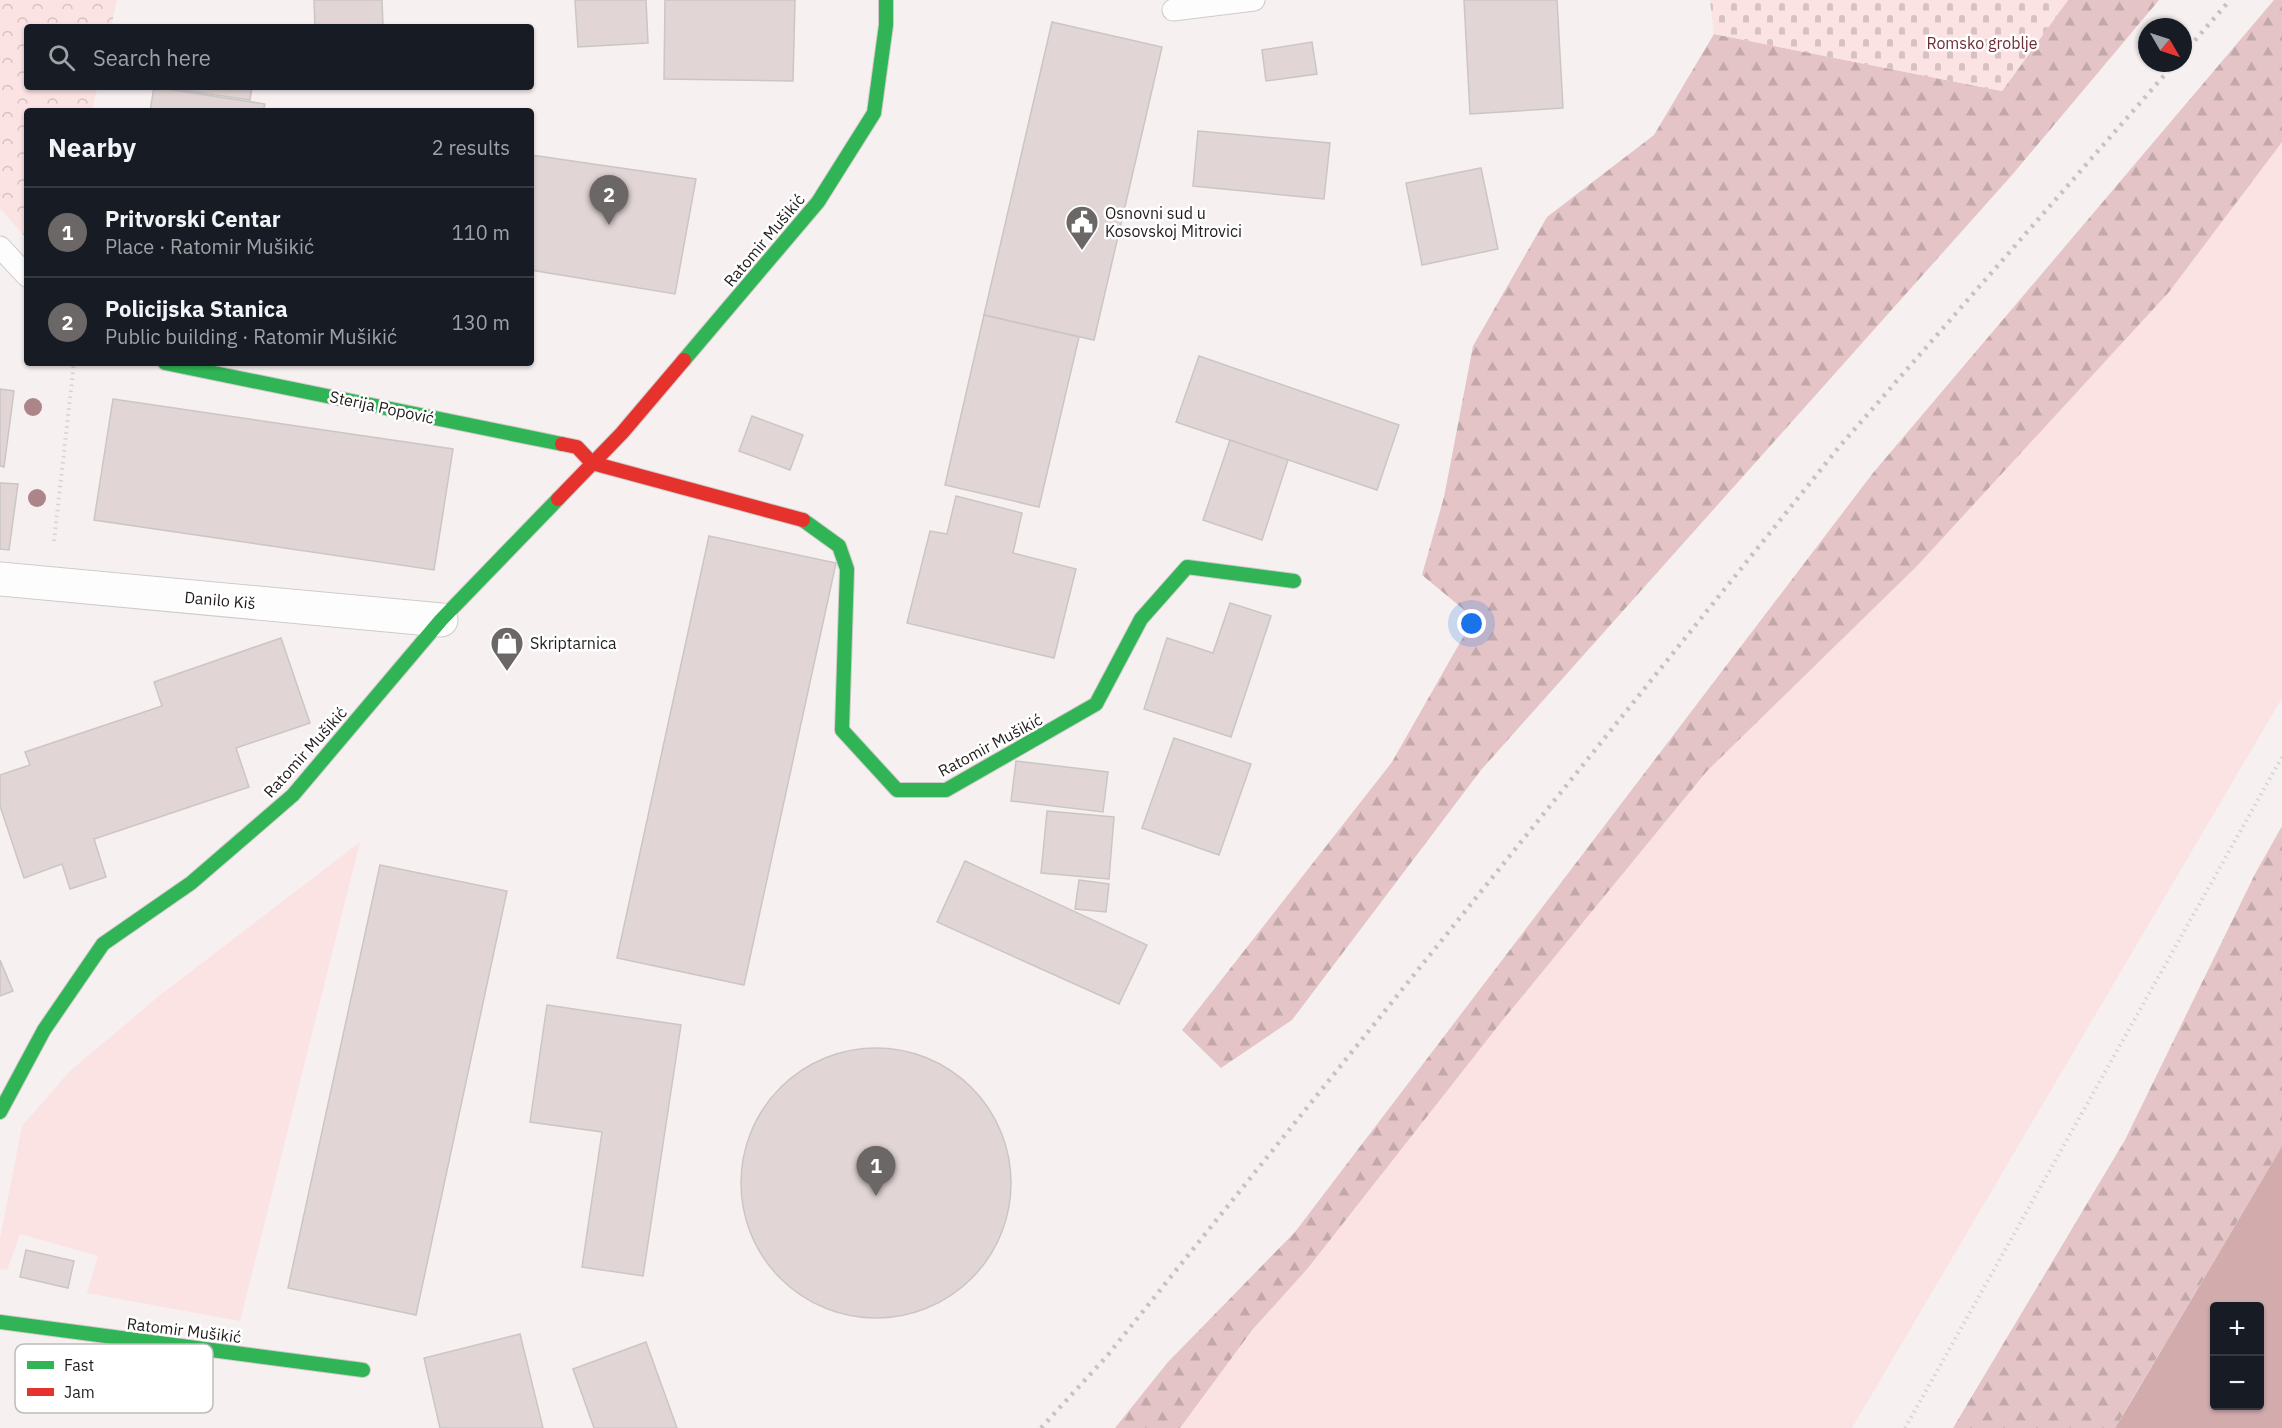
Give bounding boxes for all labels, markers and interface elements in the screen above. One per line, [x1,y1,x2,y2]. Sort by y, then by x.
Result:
north arrow [2138,18,2192,72]
search box [24,24,534,90]
park label: Romsko groblje [1926,33,2038,53]
icon: search [45,41,78,74]
text: Search here [93,43,211,72]
text: Nearby [48,130,136,164]
text: 2 results [432,134,510,161]
pin: 2 [590,176,628,225]
street label: Ratomir Mušikić [719,189,809,291]
place label: Osnovni sud u Kosovskoj Mitrovici [1105,203,1242,241]
text: Pritvorski Centar [105,204,281,233]
public building icon: Osnovni sud u Kosovskoj Mitrovici [1064,204,1100,251]
text: 1 [62,219,74,246]
text: 110 m [452,219,510,246]
text: Place · Ratomir Mušikić [105,233,314,260]
text: Policijska Stanica [105,294,288,323]
text: 2 [62,309,74,336]
text: 130 m [452,309,510,336]
text: Public building · Ratomir Mušikić [105,323,397,350]
street label: Sterija Popović [328,386,436,428]
street label: Danilo Kiš [184,587,256,613]
your location [1457,609,1486,638]
shop icon: Skriptarnica [489,625,525,672]
place label: Skriptarnica [530,633,617,653]
street label: Ratomir Mušikić [259,703,351,801]
street label: Ratomir Mušikić [934,709,1046,781]
pin: 1 [856,1146,896,1196]
map controls [2210,1302,2264,1410]
button: + [2210,1302,2264,1356]
street label: Ratomir Mušikić [126,1313,242,1347]
legend [15,1344,213,1413]
text: Fast [64,1355,94,1375]
button: − [2210,1356,2264,1410]
text: Jam [64,1382,95,1402]

